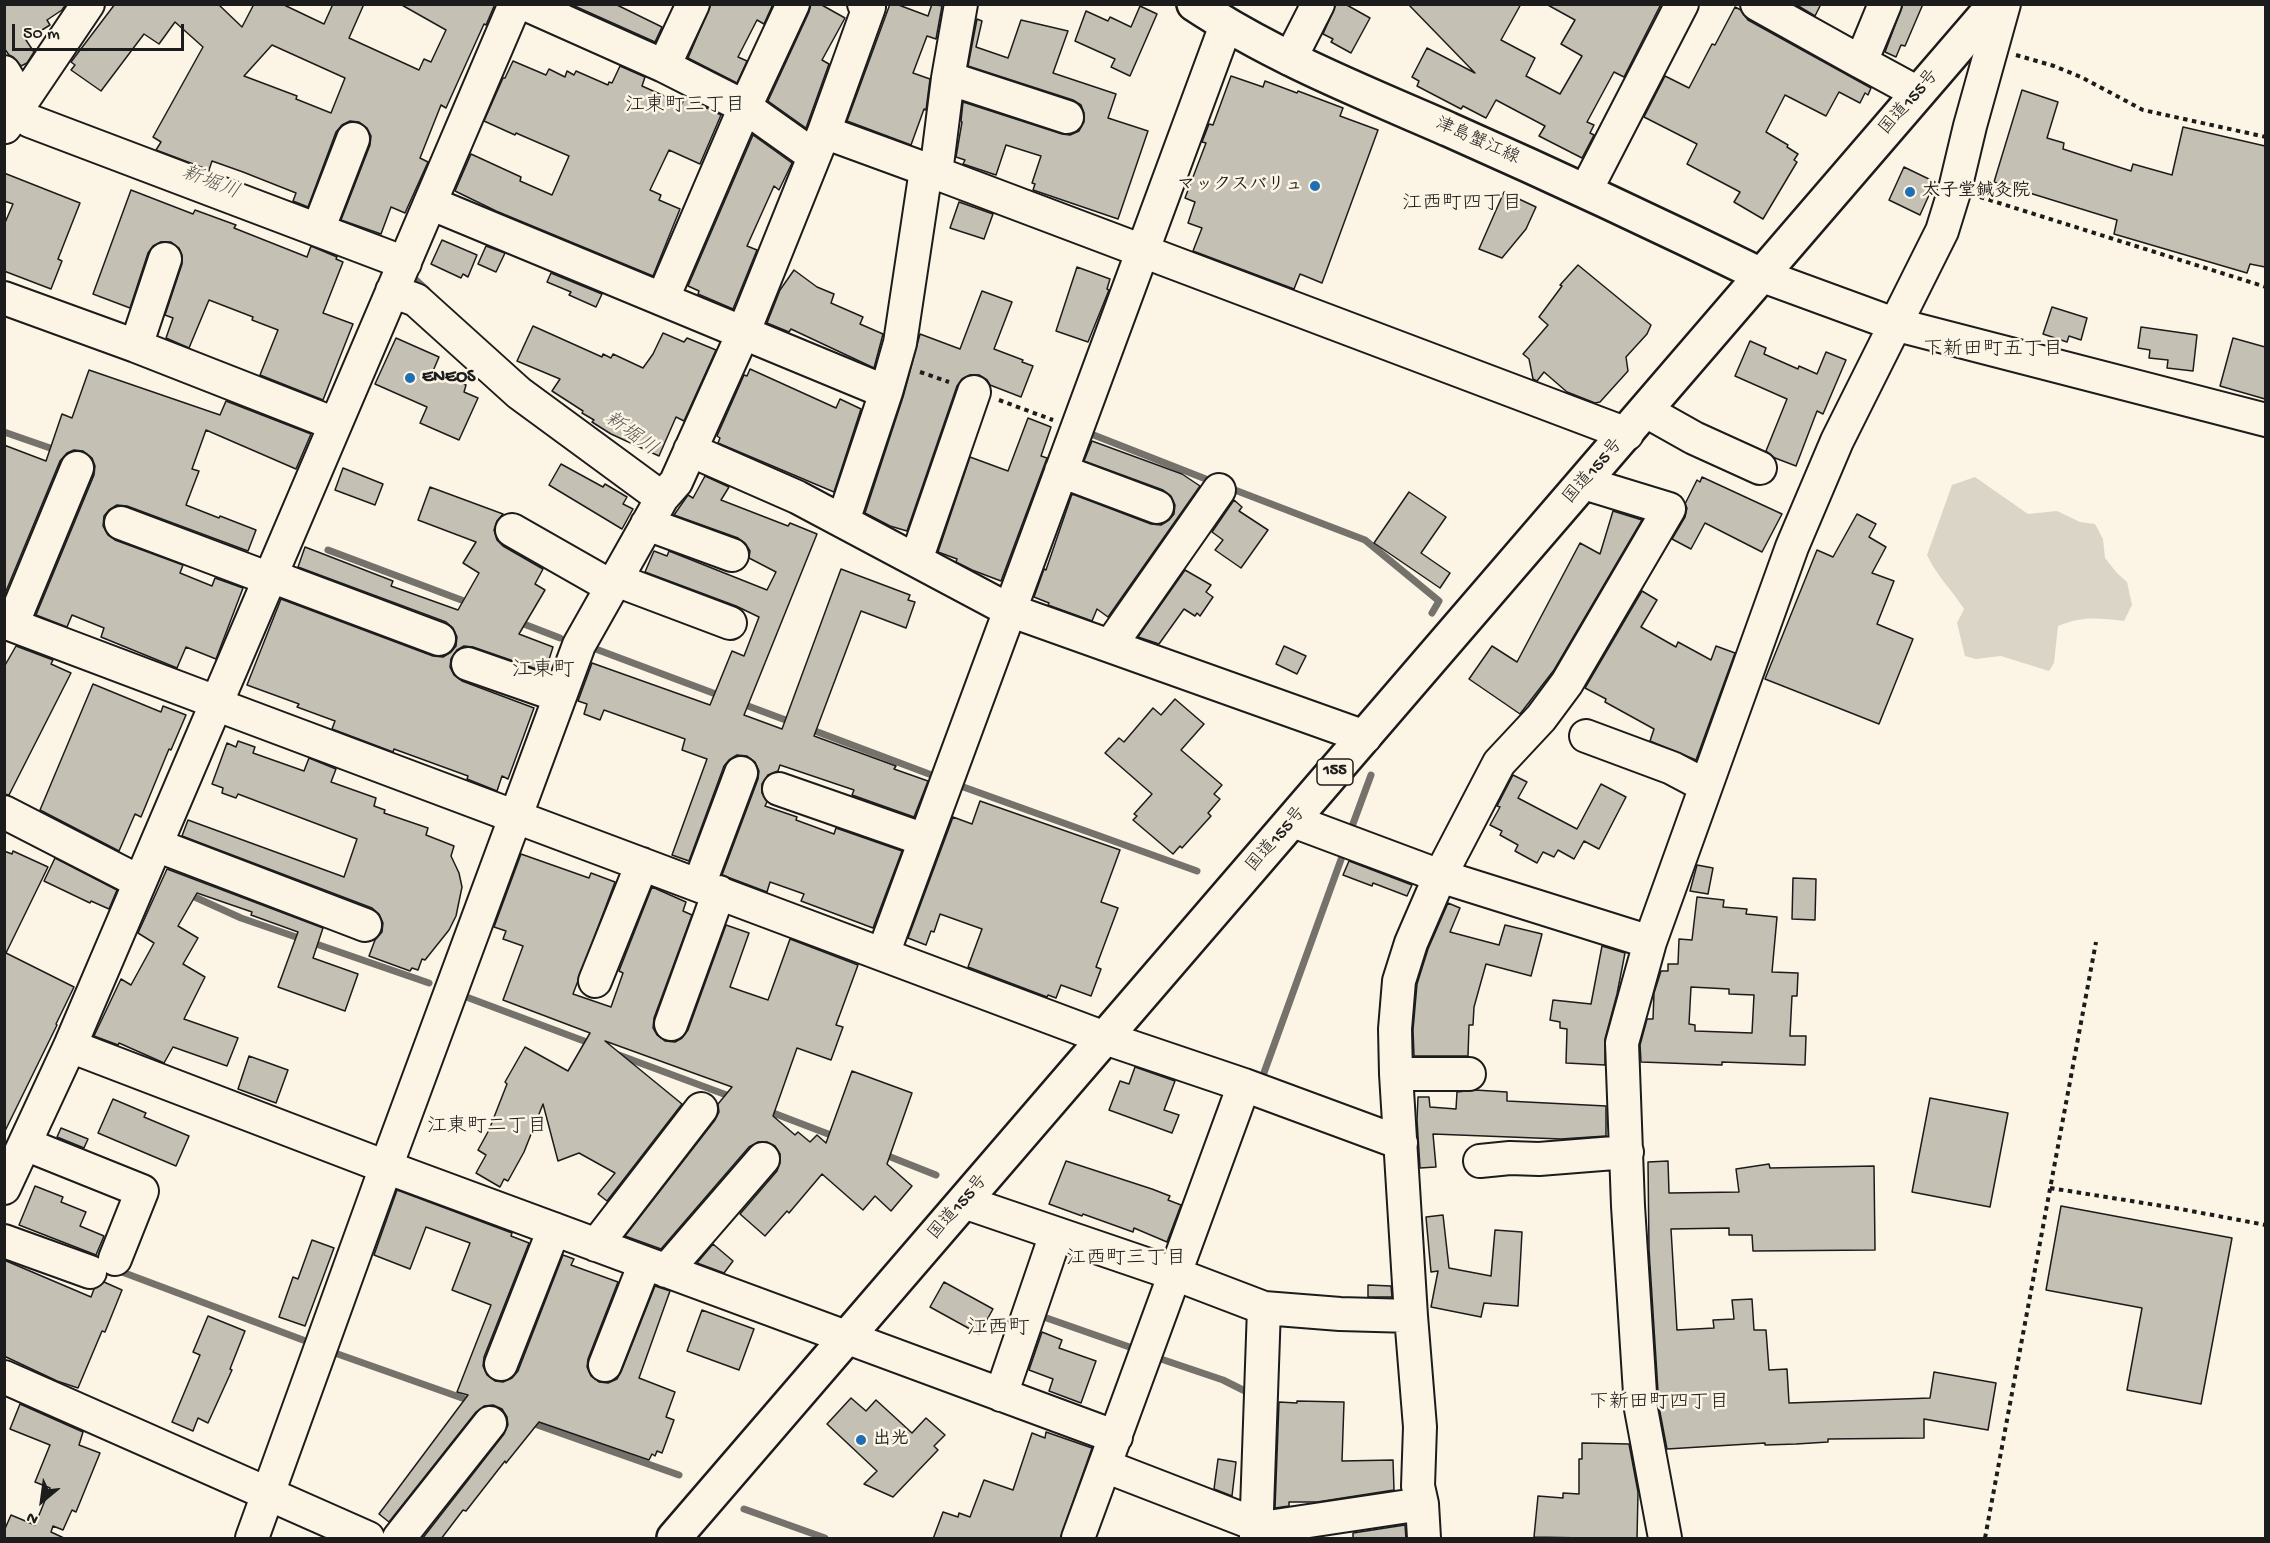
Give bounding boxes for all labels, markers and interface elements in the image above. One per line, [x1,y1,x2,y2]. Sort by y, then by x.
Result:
scale bar [15,12,188,50]
text: 50 m [23,24,60,45]
street label: 国道155号 [1876,66,1944,140]
district label: 江東町三丁目 [625,95,745,119]
street label: 津島蟹江線 [1431,114,1523,170]
water label: 新堀川 [178,162,242,206]
place label: マックスバリュ [1177,175,1303,197]
marker: マックスバリュ [1308,179,1322,193]
place label: 太子堂鍼灸院 [1922,181,2030,203]
marker: 太子堂鍼灸院 [1903,185,1917,199]
district label: 江西町四丁目 [1402,193,1522,217]
district label: 下新田町五丁目 [1923,339,2063,363]
place label: ENEOS [422,367,475,389]
marker: ENEOS [403,371,417,385]
water label: 新堀川 [599,408,661,462]
street label: 国道155号 [1560,435,1628,509]
district label: 江東町 [512,659,574,685]
road number: 155 [1317,759,1353,785]
street label: 国道155号 [1243,803,1311,877]
district label: 江東町二丁目 [427,1116,547,1140]
street label: 国道155号 [925,1171,993,1245]
district label: 江西町三丁目 [1066,1248,1186,1272]
district label: 江西町 [967,1317,1029,1343]
district label: 下新田町四丁目 [1589,1392,1729,1416]
place label: 出光 [873,1429,909,1451]
marker: 出光 [854,1433,868,1447]
north arrow [12,1471,72,1531]
text: N [24,1506,42,1528]

